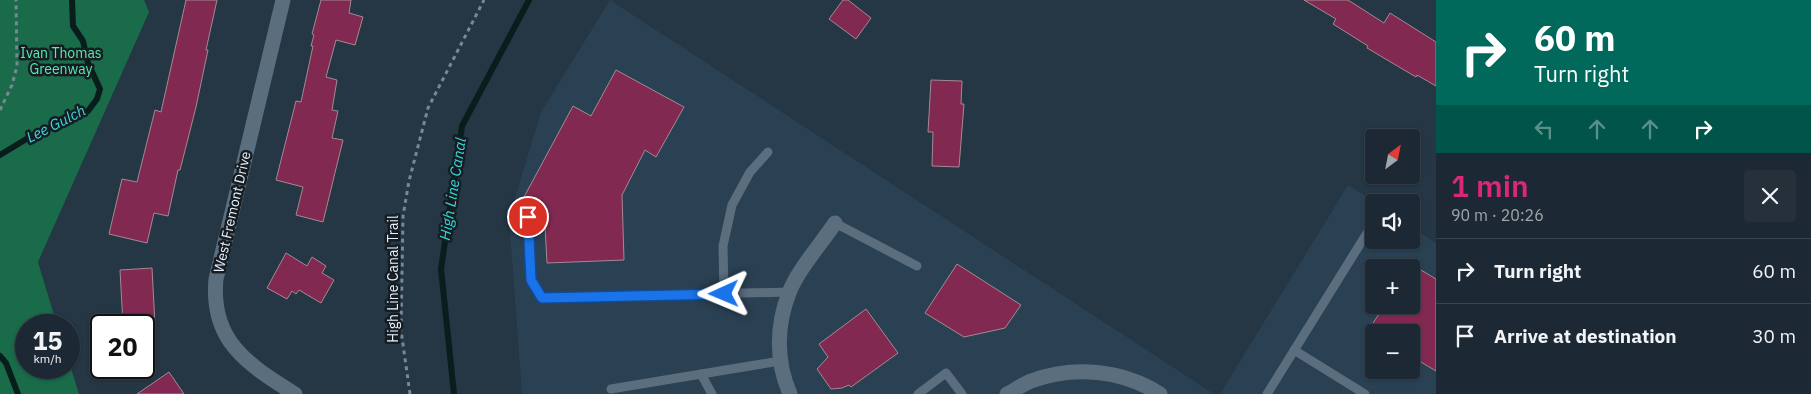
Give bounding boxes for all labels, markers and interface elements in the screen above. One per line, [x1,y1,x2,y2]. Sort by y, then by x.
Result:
text: 60 m [1534,15,1616,61]
icon: right [1451,20,1516,85]
park label: Ivan Thomas Greenway [20,44,102,78]
text: Turn right [1534,59,1629,88]
water label: Lee Gulch [23,101,89,147]
icon: left [1530,115,1558,143]
icon: ahead [1583,115,1611,143]
icon: ahead [1636,115,1664,143]
icon: right [1689,115,1717,143]
north arrow [1365,129,1420,184]
map controls [1365,129,1420,379]
water label: High Line Canal [435,136,470,242]
street label: West Fremont Drive [209,149,255,274]
text: 1 min [1451,166,1529,205]
button: close [1744,170,1796,222]
button: sound [1365,194,1420,249]
pin [507,196,549,238]
icon: arrive [514,203,542,231]
text: 90 m · 20:26 [1451,205,1544,225]
street label: High Line Canal Trail [384,215,402,343]
icon: right [1451,257,1479,285]
button: + [1365,259,1420,314]
text: Turn right [1494,259,1581,283]
text: 60 m [1752,259,1796,283]
position arrow [697,267,749,319]
speed limit sign: 20 [90,314,155,379]
icon: arrive [1451,322,1479,350]
text: 15 [32,324,63,357]
button: − [1365,324,1420,379]
text: Arrive at destination [1494,324,1677,348]
text: 30 m [1752,324,1796,348]
text: km/h [33,351,62,366]

